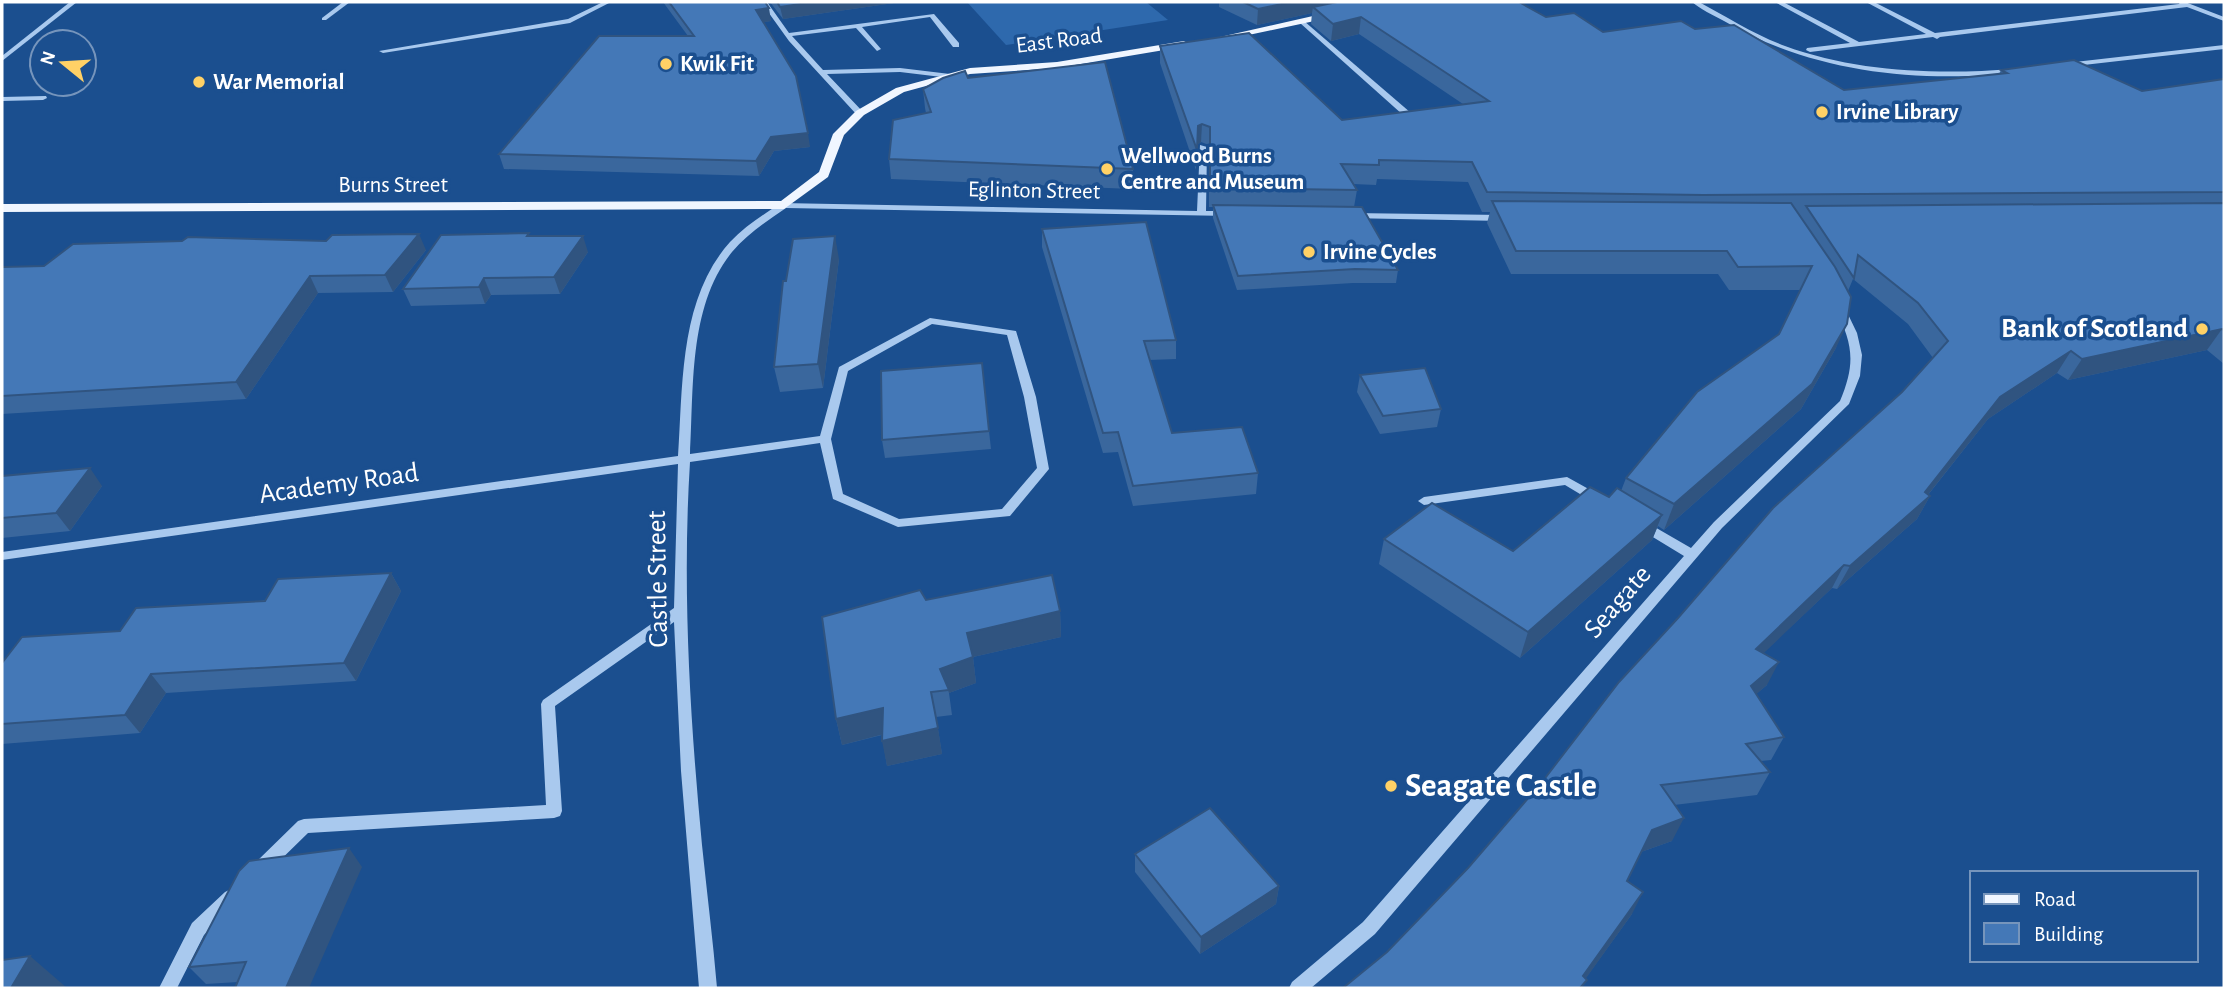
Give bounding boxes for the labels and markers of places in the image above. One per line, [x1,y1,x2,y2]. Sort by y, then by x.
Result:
place label: Kwik Fit [680,53,754,76]
marker: Kwik Fit [658,56,674,72]
place label: War Memorial [213,71,345,94]
marker: War Memorial [191,74,207,90]
place label: Irvine Library [1836,101,1959,124]
marker: Irvine Library [1814,104,1830,120]
place label: Wellwood Burns Centre and Museum [1121,145,1304,194]
marker: Wellwood Burns Centre and Museum [1099,161,1115,177]
place label: Irvine Cycles [1323,241,1437,264]
marker: Irvine Cycles [1301,244,1317,260]
place label: Bank of Scotland [2001,315,2188,343]
marker: Bank of Scotland [2194,321,2210,337]
place label: Seagate Castle [1405,770,1597,803]
marker: Seagate Castle [1383,778,1399,794]

